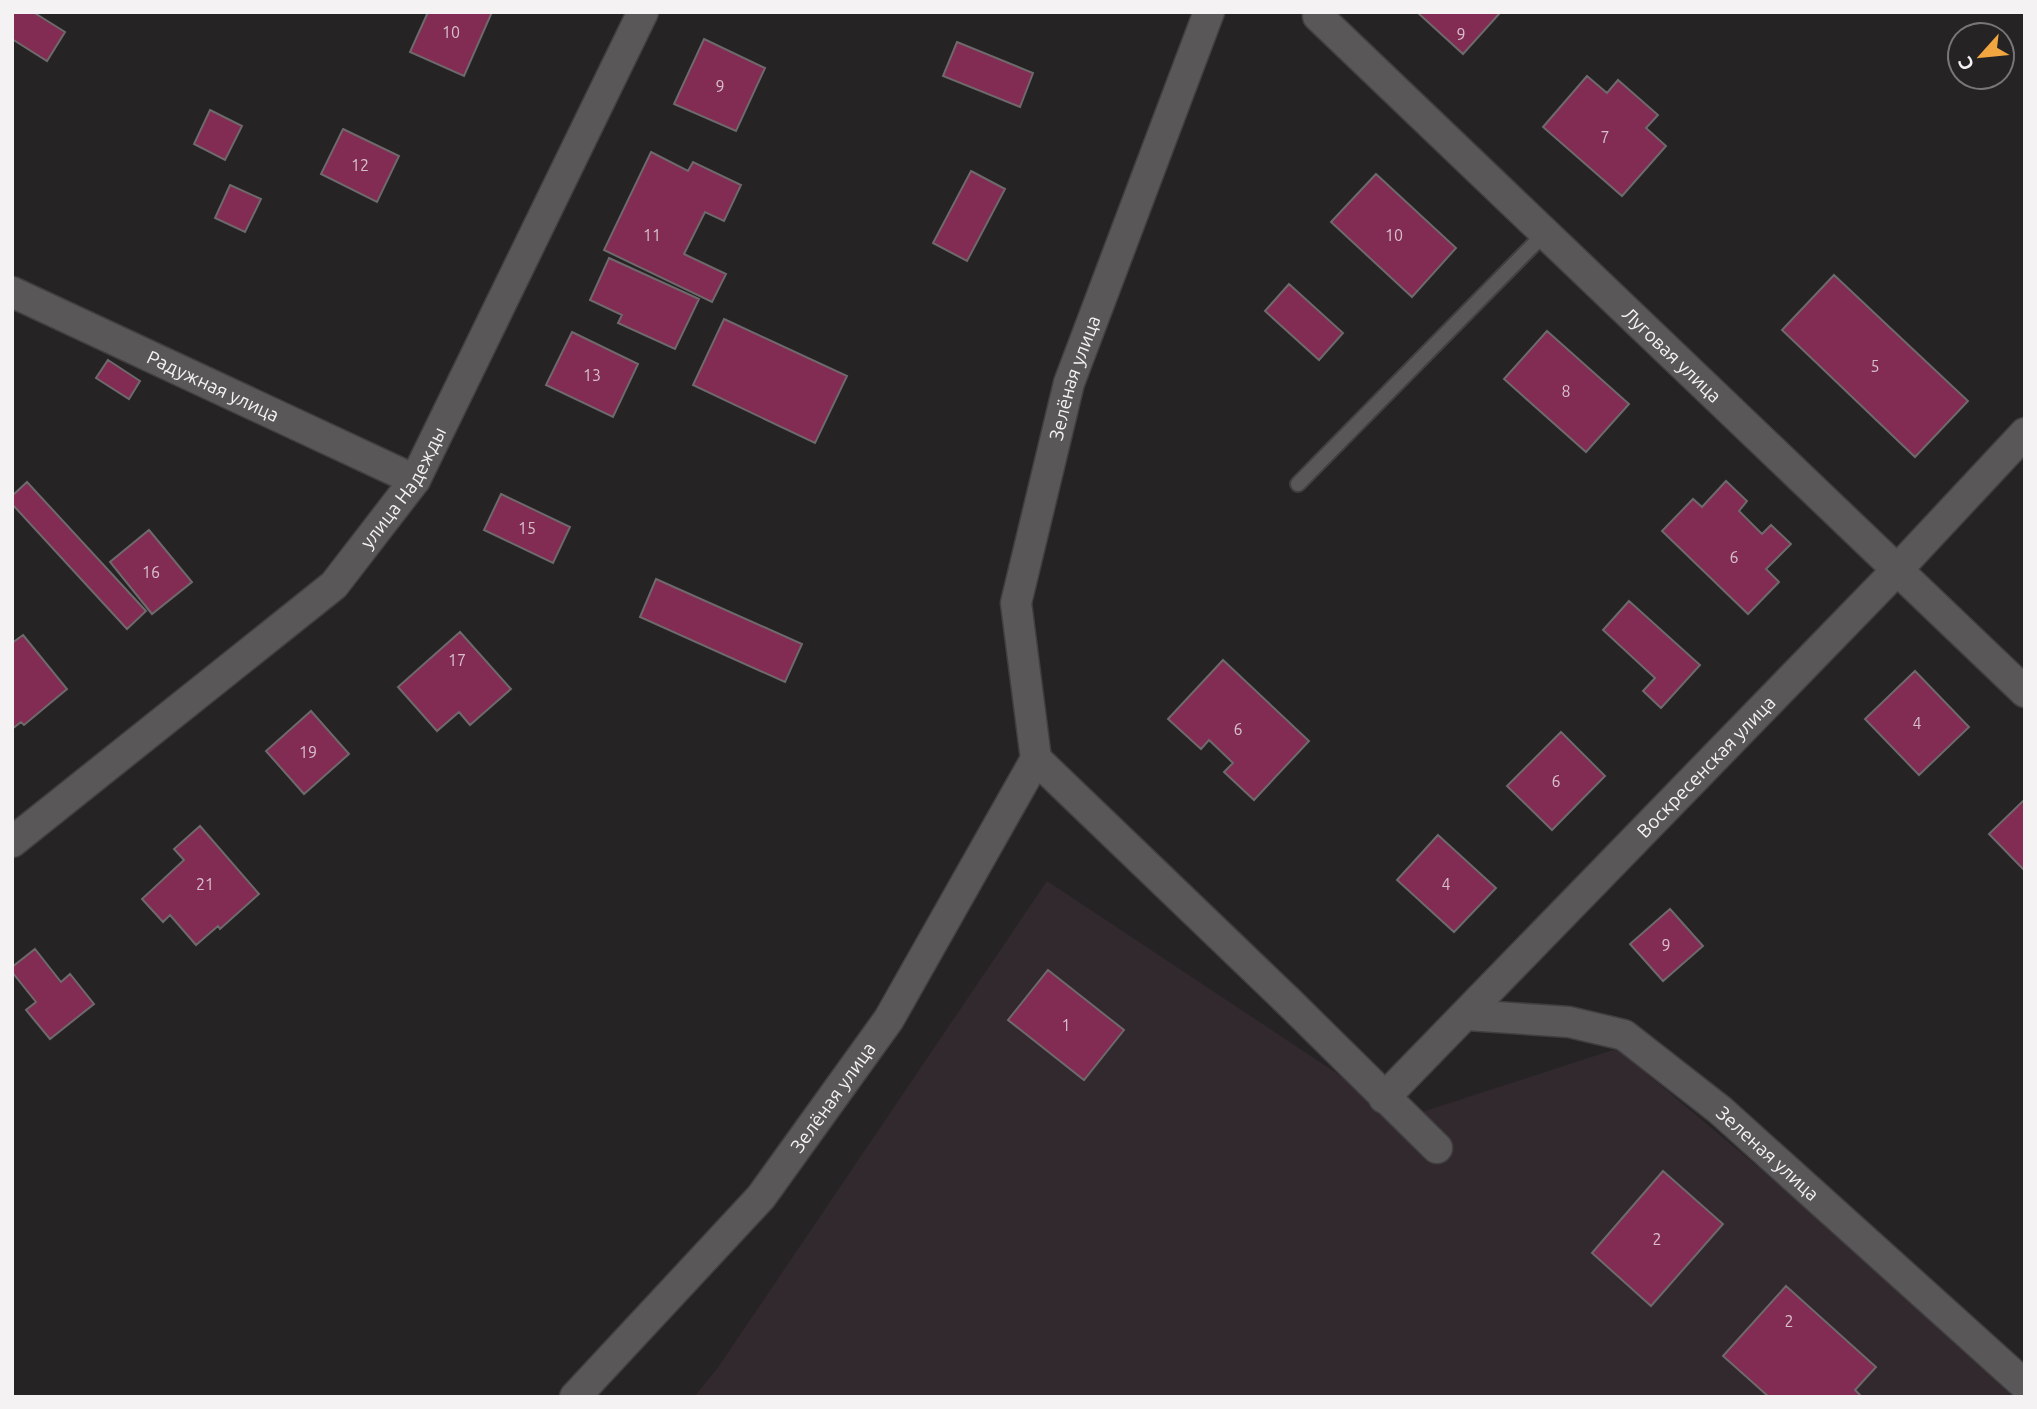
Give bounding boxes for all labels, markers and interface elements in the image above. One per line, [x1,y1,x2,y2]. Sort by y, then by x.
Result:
north arrow [1946,21,2016,91]
house number: 10 [442,23,460,41]
house number: 9 [1456,25,1466,43]
text: С [1953,53,1978,74]
house number: 9 [715,77,725,95]
house number: 7 [1600,128,1610,146]
house number: 12 [351,156,369,174]
house number: 11 [643,226,661,244]
house number: 10 [1385,226,1403,244]
street label: Луговая улица [1618,302,1726,407]
street label: Зелёная улица [1045,312,1105,443]
street label: Радужная улица [144,346,283,426]
house number: 5 [1870,357,1880,375]
house number: 13 [583,366,601,384]
house number: 8 [1561,382,1571,400]
street label: улица Надежды [356,423,450,552]
house number: 15 [518,519,536,537]
house number: 6 [1729,548,1739,566]
house number: 16 [142,563,160,581]
house number: 17 [448,651,466,669]
street label: Воскресенская улица [1632,691,1780,842]
house number: 4 [1912,714,1922,732]
house number: 6 [1233,720,1243,738]
house number: 19 [299,743,317,761]
house number: 6 [1551,772,1561,790]
house number: 21 [196,875,214,893]
house number: 4 [1441,875,1451,893]
house number: 9 [1661,936,1671,954]
house number: 1 [1061,1016,1071,1034]
street label: Зелёная улица [786,1038,880,1157]
street label: Зеленая улица [1712,1101,1824,1205]
house number: 2 [1652,1230,1662,1248]
house number: 2 [1784,1312,1794,1330]

